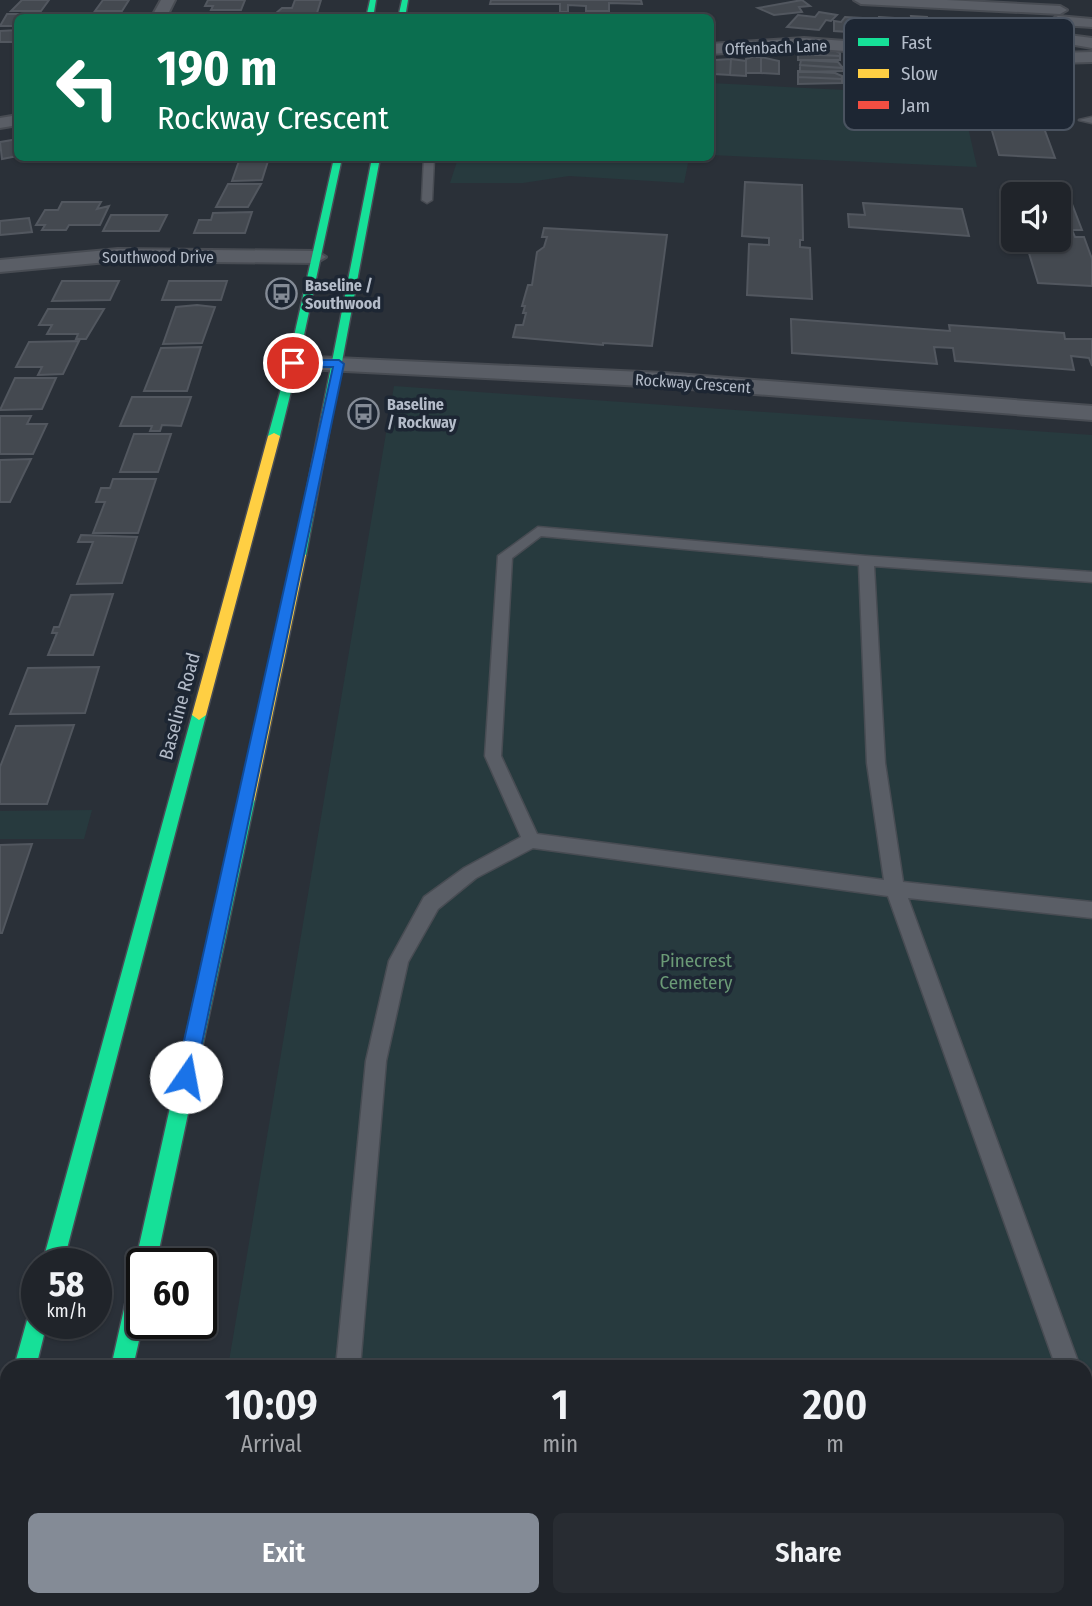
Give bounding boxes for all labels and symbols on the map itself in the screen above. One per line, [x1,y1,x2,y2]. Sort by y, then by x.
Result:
legend [844,18,1074,130]
text: Fast [901,31,932,54]
street label: Offenbach Lane [725,36,828,59]
text: Slow [901,62,938,85]
text: Jam [901,94,930,117]
street label: Southwood Drive [102,248,214,267]
place label: Baseline / Southwood [305,276,381,313]
bus stop icon: Baseline / Southwood [265,277,299,311]
pin [263,333,323,393]
street label: Rockway Crescent [635,370,752,397]
place label: Baseline / Rockway [387,395,457,432]
bus stop icon: Baseline / Rockway [347,396,381,430]
street label: Baseline Road [154,650,205,762]
park label: Pinecrest Cemetery [659,949,733,994]
position arrow [149,1040,223,1114]
speed limit sign: 60 [126,1248,217,1339]

